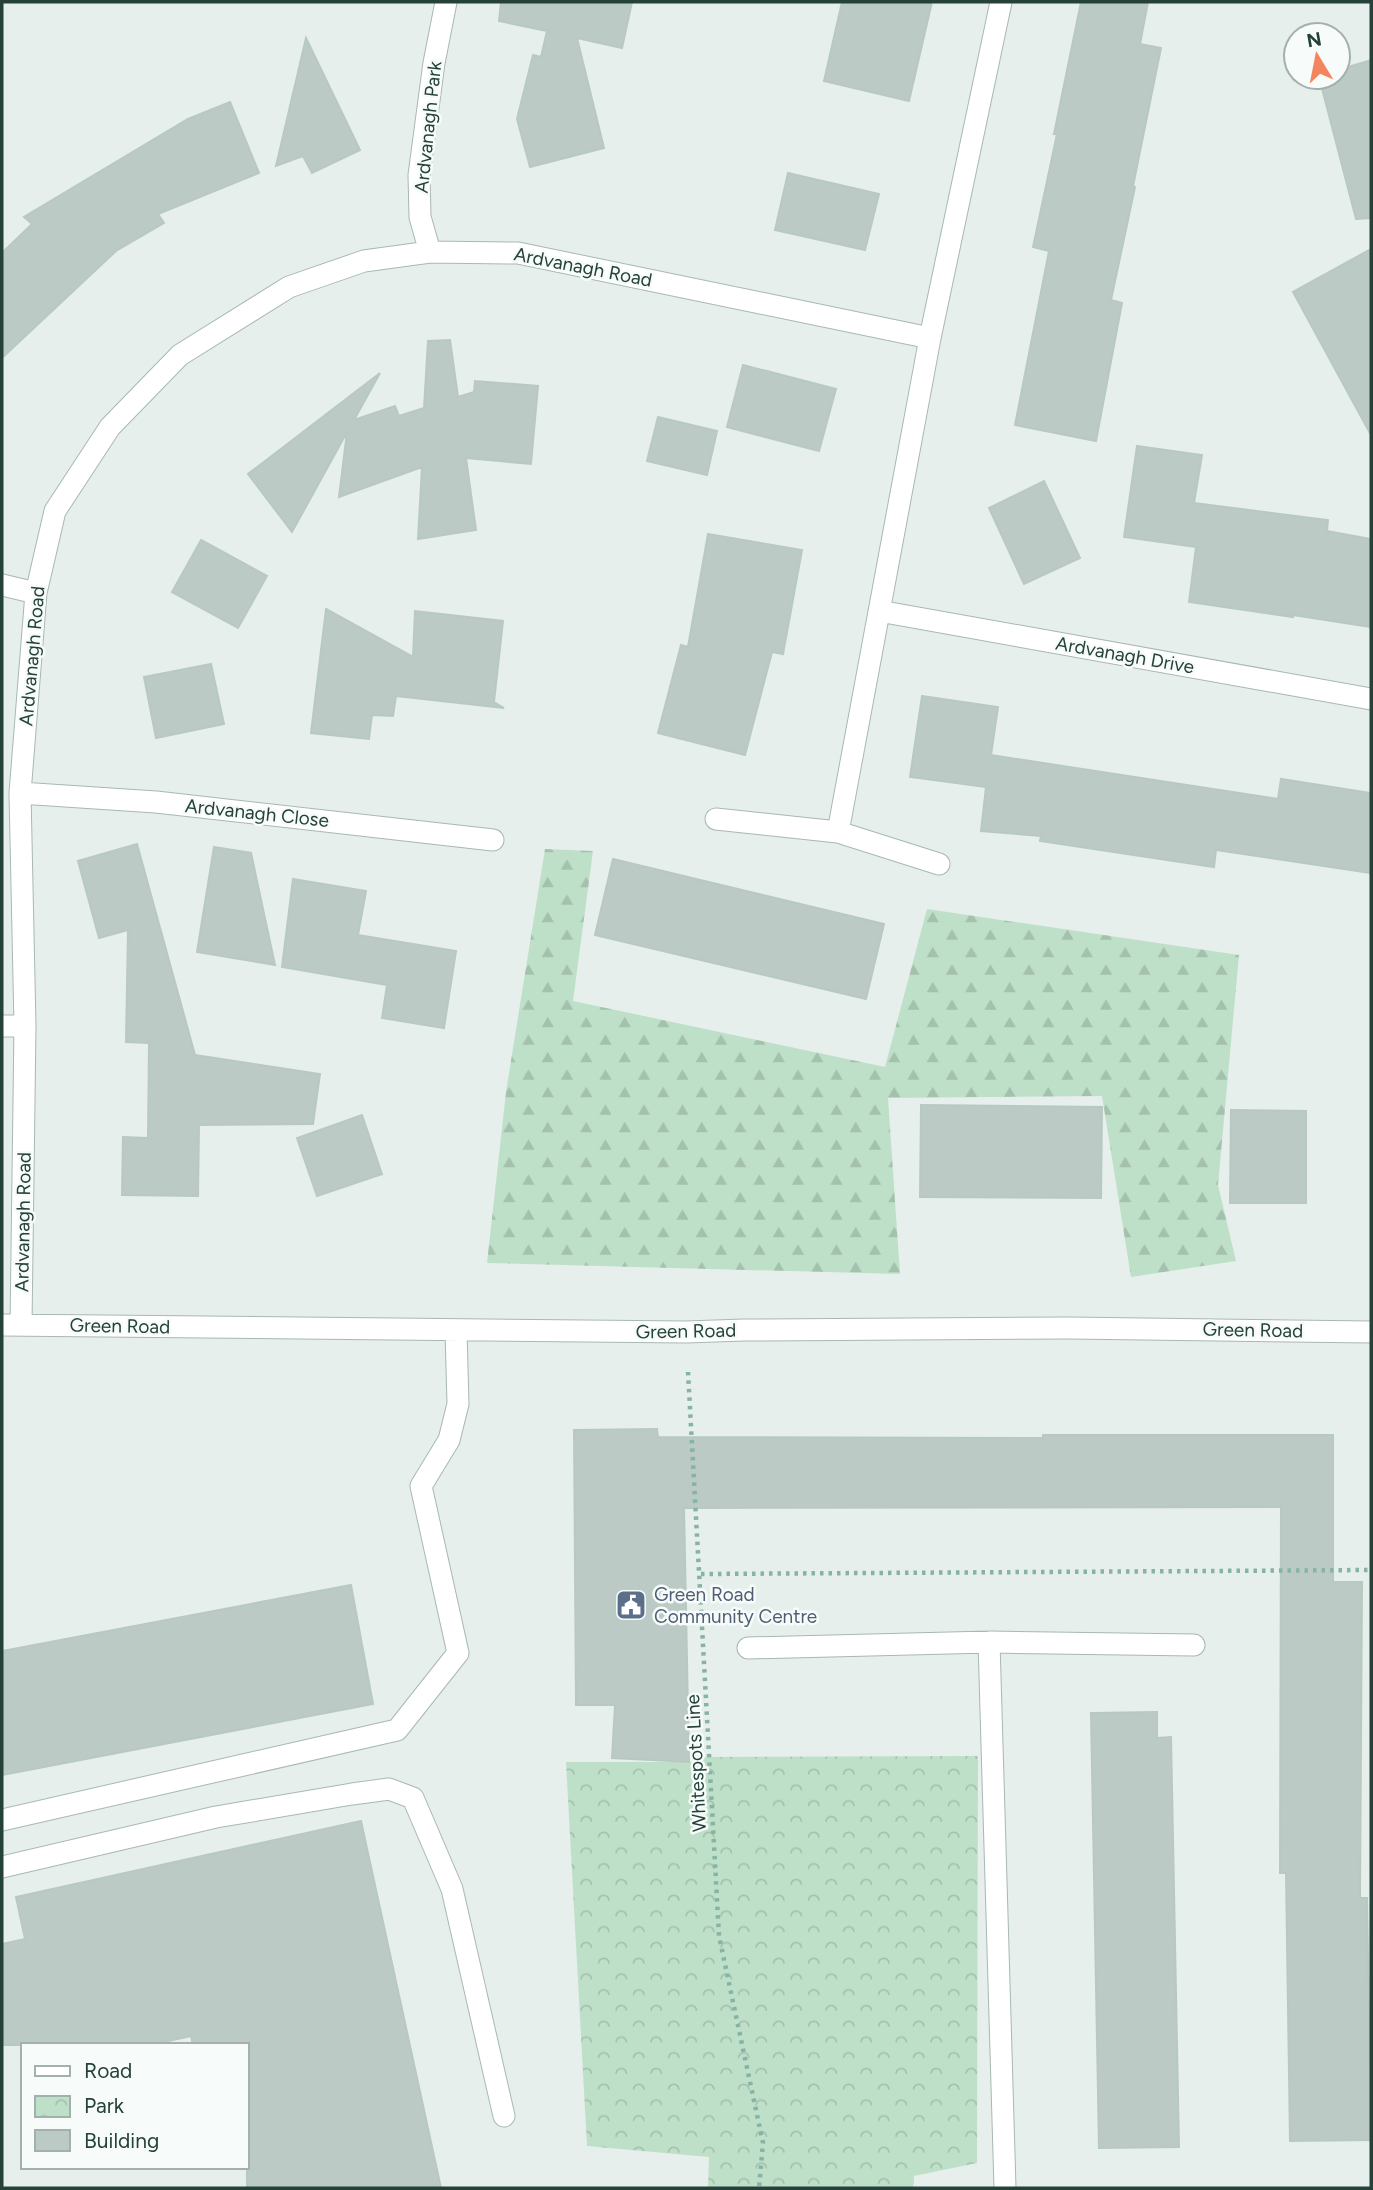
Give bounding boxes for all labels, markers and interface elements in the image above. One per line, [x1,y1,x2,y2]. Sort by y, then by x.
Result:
north arrow [1282,21,1352,91]
text: N [1305,27,1323,52]
street label: Ardvanagh Park [410,59,446,194]
street label: Ardvanagh Road [512,242,654,292]
street label: Ardvanagh Road [14,585,50,727]
street label: Ardvanagh Drive [1054,631,1196,679]
street label: Ardvanagh Close [184,794,330,832]
street label: Ardvanagh Road [10,1152,36,1292]
street label: Green Road [69,1314,171,1338]
street label: Green Road [1202,1318,1304,1342]
street label: Green Road [635,1319,737,1343]
place label: Green Road Community Centre [654,1583,817,1628]
public building icon: Green Road Community Centre [614,1588,648,1622]
street label: Whitespots Line [681,1694,711,1832]
legend [21,2043,248,2169]
text: Road [84,2058,132,2083]
text: Park [84,2093,125,2118]
text: Building [84,2128,159,2153]

